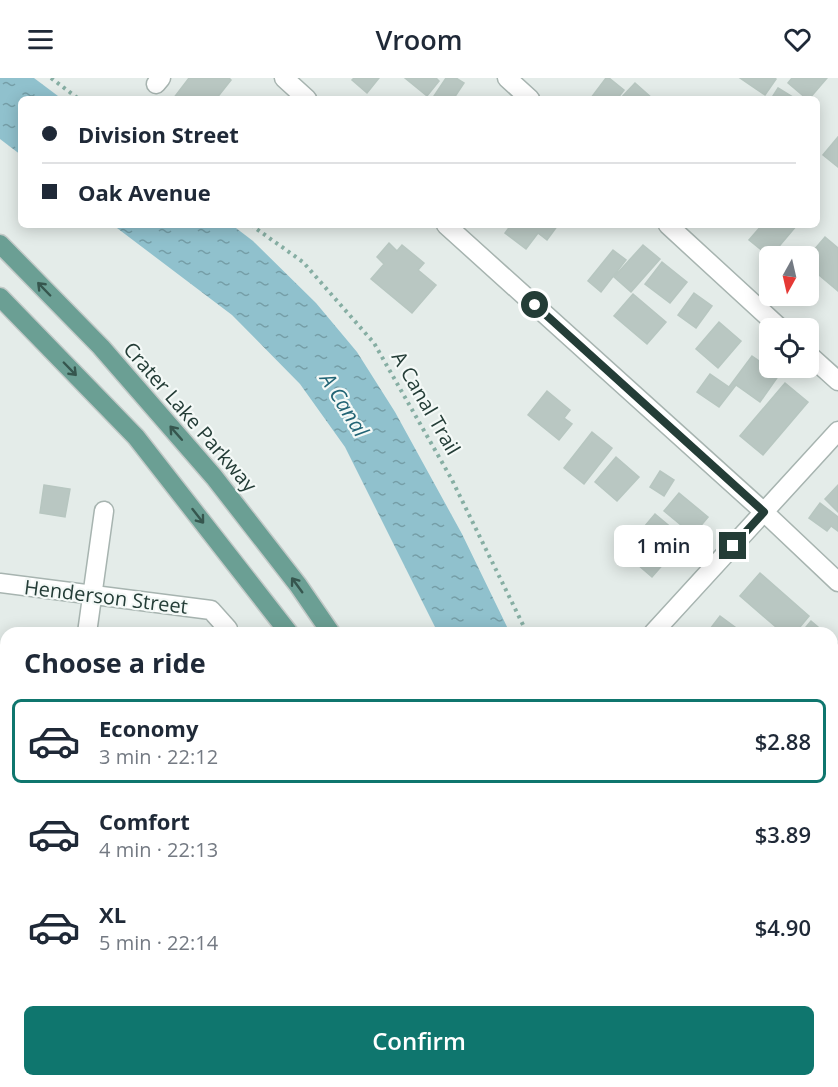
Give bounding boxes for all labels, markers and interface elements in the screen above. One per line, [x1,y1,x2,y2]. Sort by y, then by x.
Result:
text: Vroom [375,21,463,58]
icon: menu [24,23,57,56]
icon: heart [781,23,814,56]
text: Division Street [78,119,239,149]
text: Oak Avenue [78,177,211,207]
north arrow [759,246,819,306]
map controls [759,246,819,378]
one-way arrow [37,282,51,297]
route start [521,291,548,318]
button: locate [759,318,819,378]
street label: Crater Lake Parkway [118,336,264,498]
street label: A Canal Trail [386,346,467,460]
one-way arrow [63,361,77,376]
water label: A Canal [313,365,376,442]
one-way arrow [169,426,183,441]
one-way arrow [191,507,204,523]
callout: 1 min [613,525,712,567]
text: 1 min [637,532,691,559]
route end [719,532,746,559]
street label: Henderson Street [23,573,189,620]
one-way arrow [291,578,304,594]
text: Choose a ride [24,644,206,681]
text: Economy [99,713,198,743]
icon: car [27,714,81,768]
text: $2.88 [755,726,811,756]
text: 3 min · 22:12 [99,743,218,770]
text: Comfort [99,806,190,836]
icon: car [27,807,81,861]
text: $3.89 [755,819,811,849]
text: 4 min · 22:13 [99,836,218,863]
text: XL [99,899,126,929]
icon: car [27,900,81,954]
text: $4.90 [755,912,811,942]
text: 5 min · 22:14 [99,929,218,956]
button: Confirm [24,1006,814,1075]

